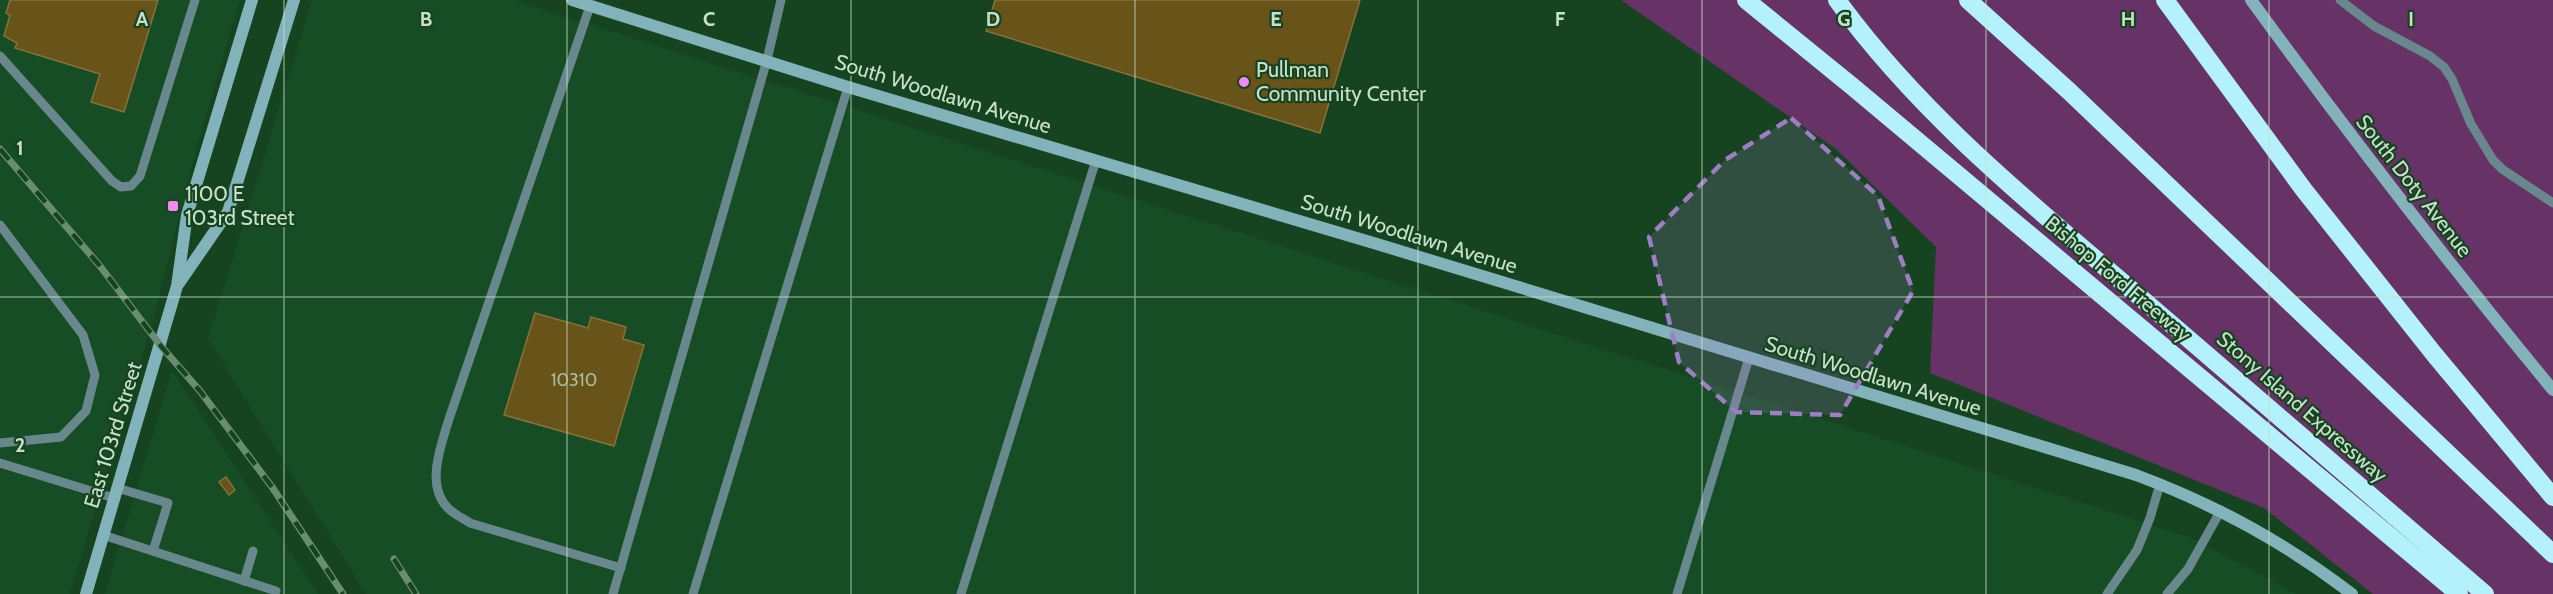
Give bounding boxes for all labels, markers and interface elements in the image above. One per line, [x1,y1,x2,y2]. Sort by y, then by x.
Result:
text: A [136,7,149,31]
text: B [420,7,432,31]
text: C [703,7,715,31]
text: D [986,7,1000,31]
text: E [1270,7,1282,31]
text: F [1555,7,1566,31]
text: G [1837,7,1851,31]
text: H [2121,7,2135,31]
text: I [2408,7,2414,31]
street label: South Woodlawn Avenue [832,49,1055,138]
place label: Pullman Community Center [1256,57,1426,106]
marker: Pullman Community Center [1237,75,1251,89]
street label: South Doty Avenue [2351,110,2478,262]
text: 1 [16,136,24,160]
place label: 1100 E 103rd Street [185,181,295,230]
street label: South Woodlawn Avenue [1298,189,1521,278]
marker: 1100 E 103rd Street [166,199,180,213]
street label: Bishop Ford Freeway [2040,210,2197,347]
street label: Stony Island Expressway [2212,326,2393,488]
street label: South Woodlawn Avenue [1762,331,1985,420]
street label: East 103rd Street [78,359,147,511]
house number: 10310 [551,369,597,391]
text: 2 [15,433,25,457]

